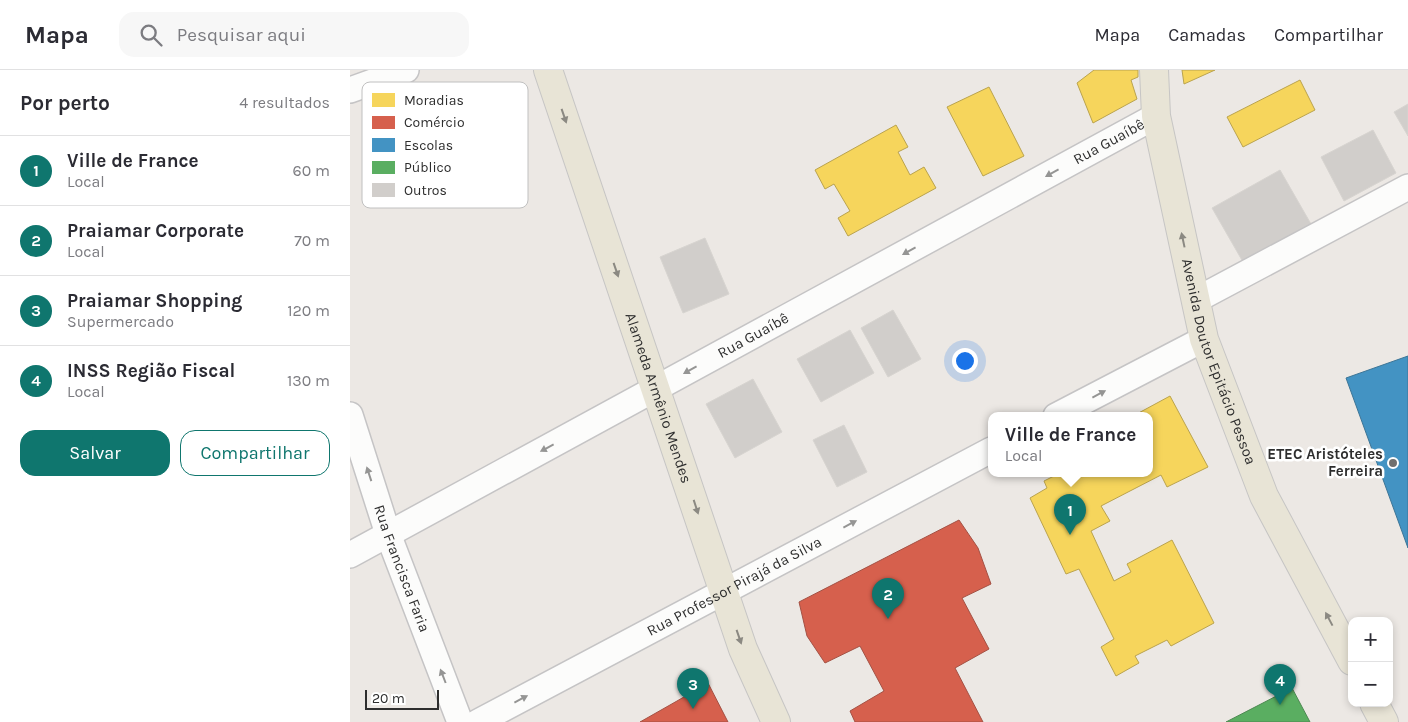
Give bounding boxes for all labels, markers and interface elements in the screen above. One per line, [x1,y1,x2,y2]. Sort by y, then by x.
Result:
search box [119,12,469,57]
text: Mapa [25,21,89,49]
icon: search [137,21,165,49]
text: Pesquisar aqui [177,24,306,46]
text: Mapa [1095,24,1140,46]
text: Camadas [1168,24,1246,46]
text: Compartilhar [1274,24,1383,46]
legend [362,82,528,208]
text: Por perto [20,91,110,115]
text: Moradias [404,92,464,109]
text: 4 resultados [239,93,330,112]
one-way arrow [560,109,568,124]
text: Comércio [404,114,465,131]
street label: Rua Guaíbê [1070,115,1147,168]
text: Escolas [404,137,453,154]
text: Ville de France [67,150,199,172]
text: Público [404,159,452,176]
text: 1 [33,161,39,180]
text: 60 m [293,161,330,180]
one-way arrow [1045,169,1059,177]
text: Local [67,172,105,191]
text: Outros [404,182,447,199]
text: Praiamar Corporate [67,220,244,242]
text: 2 [31,231,41,250]
text: 70 m [294,231,330,250]
one-way arrow [1179,233,1187,248]
text: Local [67,242,105,261]
one-way arrow [903,246,916,255]
street label: Avenida Doutor Epitácio Pessoa [1178,257,1260,467]
one-way arrow [613,263,621,278]
text: Praiamar Shopping [67,290,242,312]
text: 3 [31,301,41,320]
text: 120 m [287,301,330,320]
street label: Rua Guaíbê [714,309,792,362]
street label: Alameda Armênio Mendes [621,310,695,485]
text: Supermercado [67,312,174,331]
your location [952,348,978,374]
text: INSS Região Fiscal [67,360,235,382]
one-way arrow [683,366,697,375]
text: 4 [31,371,41,390]
text: 130 m [287,371,330,390]
text: Local [67,382,105,401]
one-way arrow [1092,390,1107,398]
popup [988,412,1153,477]
text: Ville de France [1005,424,1136,446]
button: Salvar [20,430,170,476]
button: Compartilhar [180,430,330,476]
one-way arrow [540,444,554,452]
place label: ETEC Aristóteles Ferreira [1267,445,1383,480]
text: Local [1005,446,1042,465]
marker: ETEC Aristóteles Ferreira [1387,457,1399,469]
one-way arrow [365,467,373,482]
pin: 1 [1054,494,1086,535]
one-way arrow [692,500,700,515]
street label: Rua Francisca Faria [370,503,434,635]
one-way arrow [843,520,857,528]
street label: Rua Professor Pirajá da Silva [644,532,825,640]
pin: 2 [872,578,904,619]
one-way arrow [1324,612,1333,625]
map controls [1348,617,1393,707]
button: + [1348,617,1393,662]
one-way arrow [735,630,743,645]
button: − [1348,662,1393,707]
pin: 4 [1264,664,1296,705]
pin: 3 [677,668,709,709]
one-way arrow [439,669,446,684]
scale bar [365,687,439,710]
text: 20 m [372,690,405,707]
one-way arrow [514,695,529,703]

